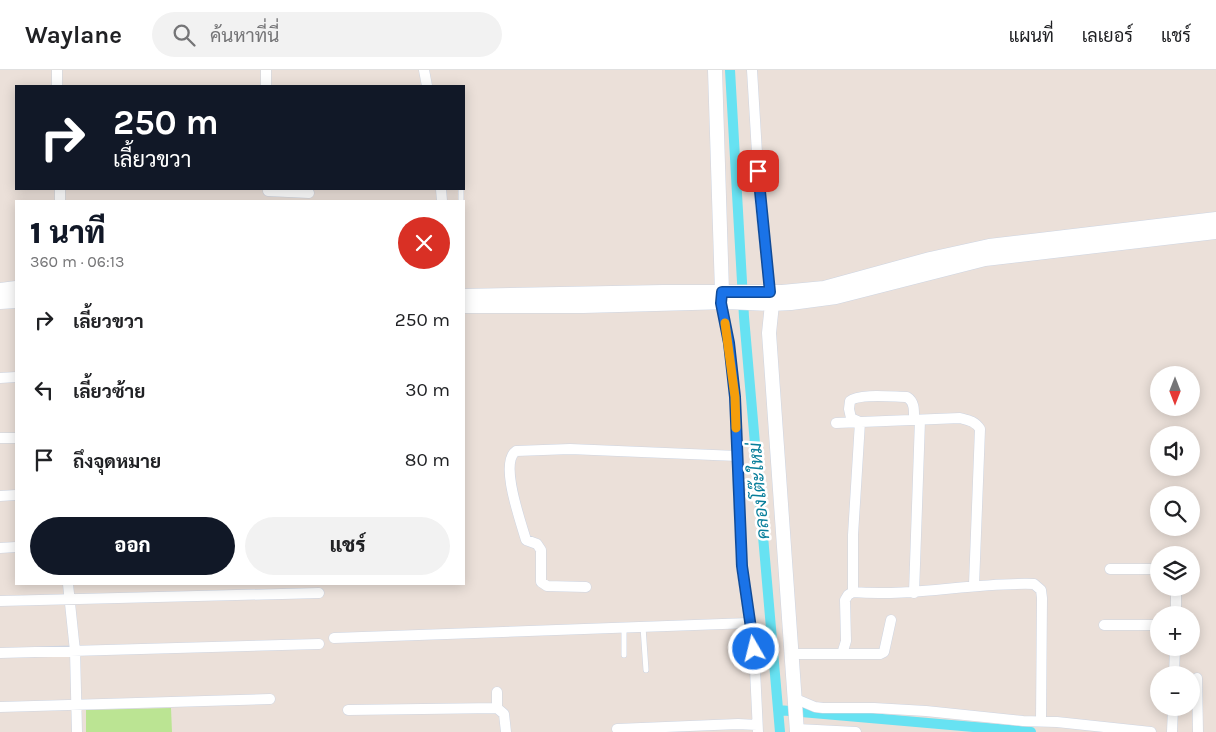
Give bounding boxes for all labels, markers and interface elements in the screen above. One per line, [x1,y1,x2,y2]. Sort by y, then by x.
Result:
search box [152,12,502,57]
text: Waylane [25,21,122,49]
icon: search [170,21,198,49]
text: ค้นหาที่นี่ [210,25,279,47]
text: แผนที่ [1009,25,1054,47]
text: เลเยอร์ [1082,25,1133,47]
text: แชร์ [1161,25,1191,47]
text: 250 m [113,102,219,143]
icon: right [30,105,95,170]
text: เลี้ยวขวา [113,147,191,173]
pin [737,150,779,192]
icon: arrive [744,157,772,185]
text: 1 นาที [30,215,105,251]
button: close [398,217,450,269]
text: 360 m · 06:13 [30,252,124,271]
icon: right [30,306,58,334]
text: 250 m [395,309,450,331]
text: เลี้ยวขวา [73,311,144,333]
north arrow [1150,366,1200,416]
map controls [1150,366,1200,716]
icon: left [30,376,58,404]
text: 30 m [405,379,450,401]
text: เลี้ยวซ้าย [73,381,145,403]
button: sound [1150,426,1200,476]
water label: คลองโต๊ะใหม่ [742,441,774,540]
icon: arrive [30,446,58,474]
text: 80 m [405,449,450,471]
text: ถึงจุดหมาย [73,451,161,473]
button: search [1150,486,1200,536]
button: ออก [30,517,235,575]
button: แชร์ [245,517,450,575]
button: layers [1150,546,1200,596]
button: + [1150,606,1200,656]
position arrow [727,622,779,674]
button: − [1150,666,1200,716]

